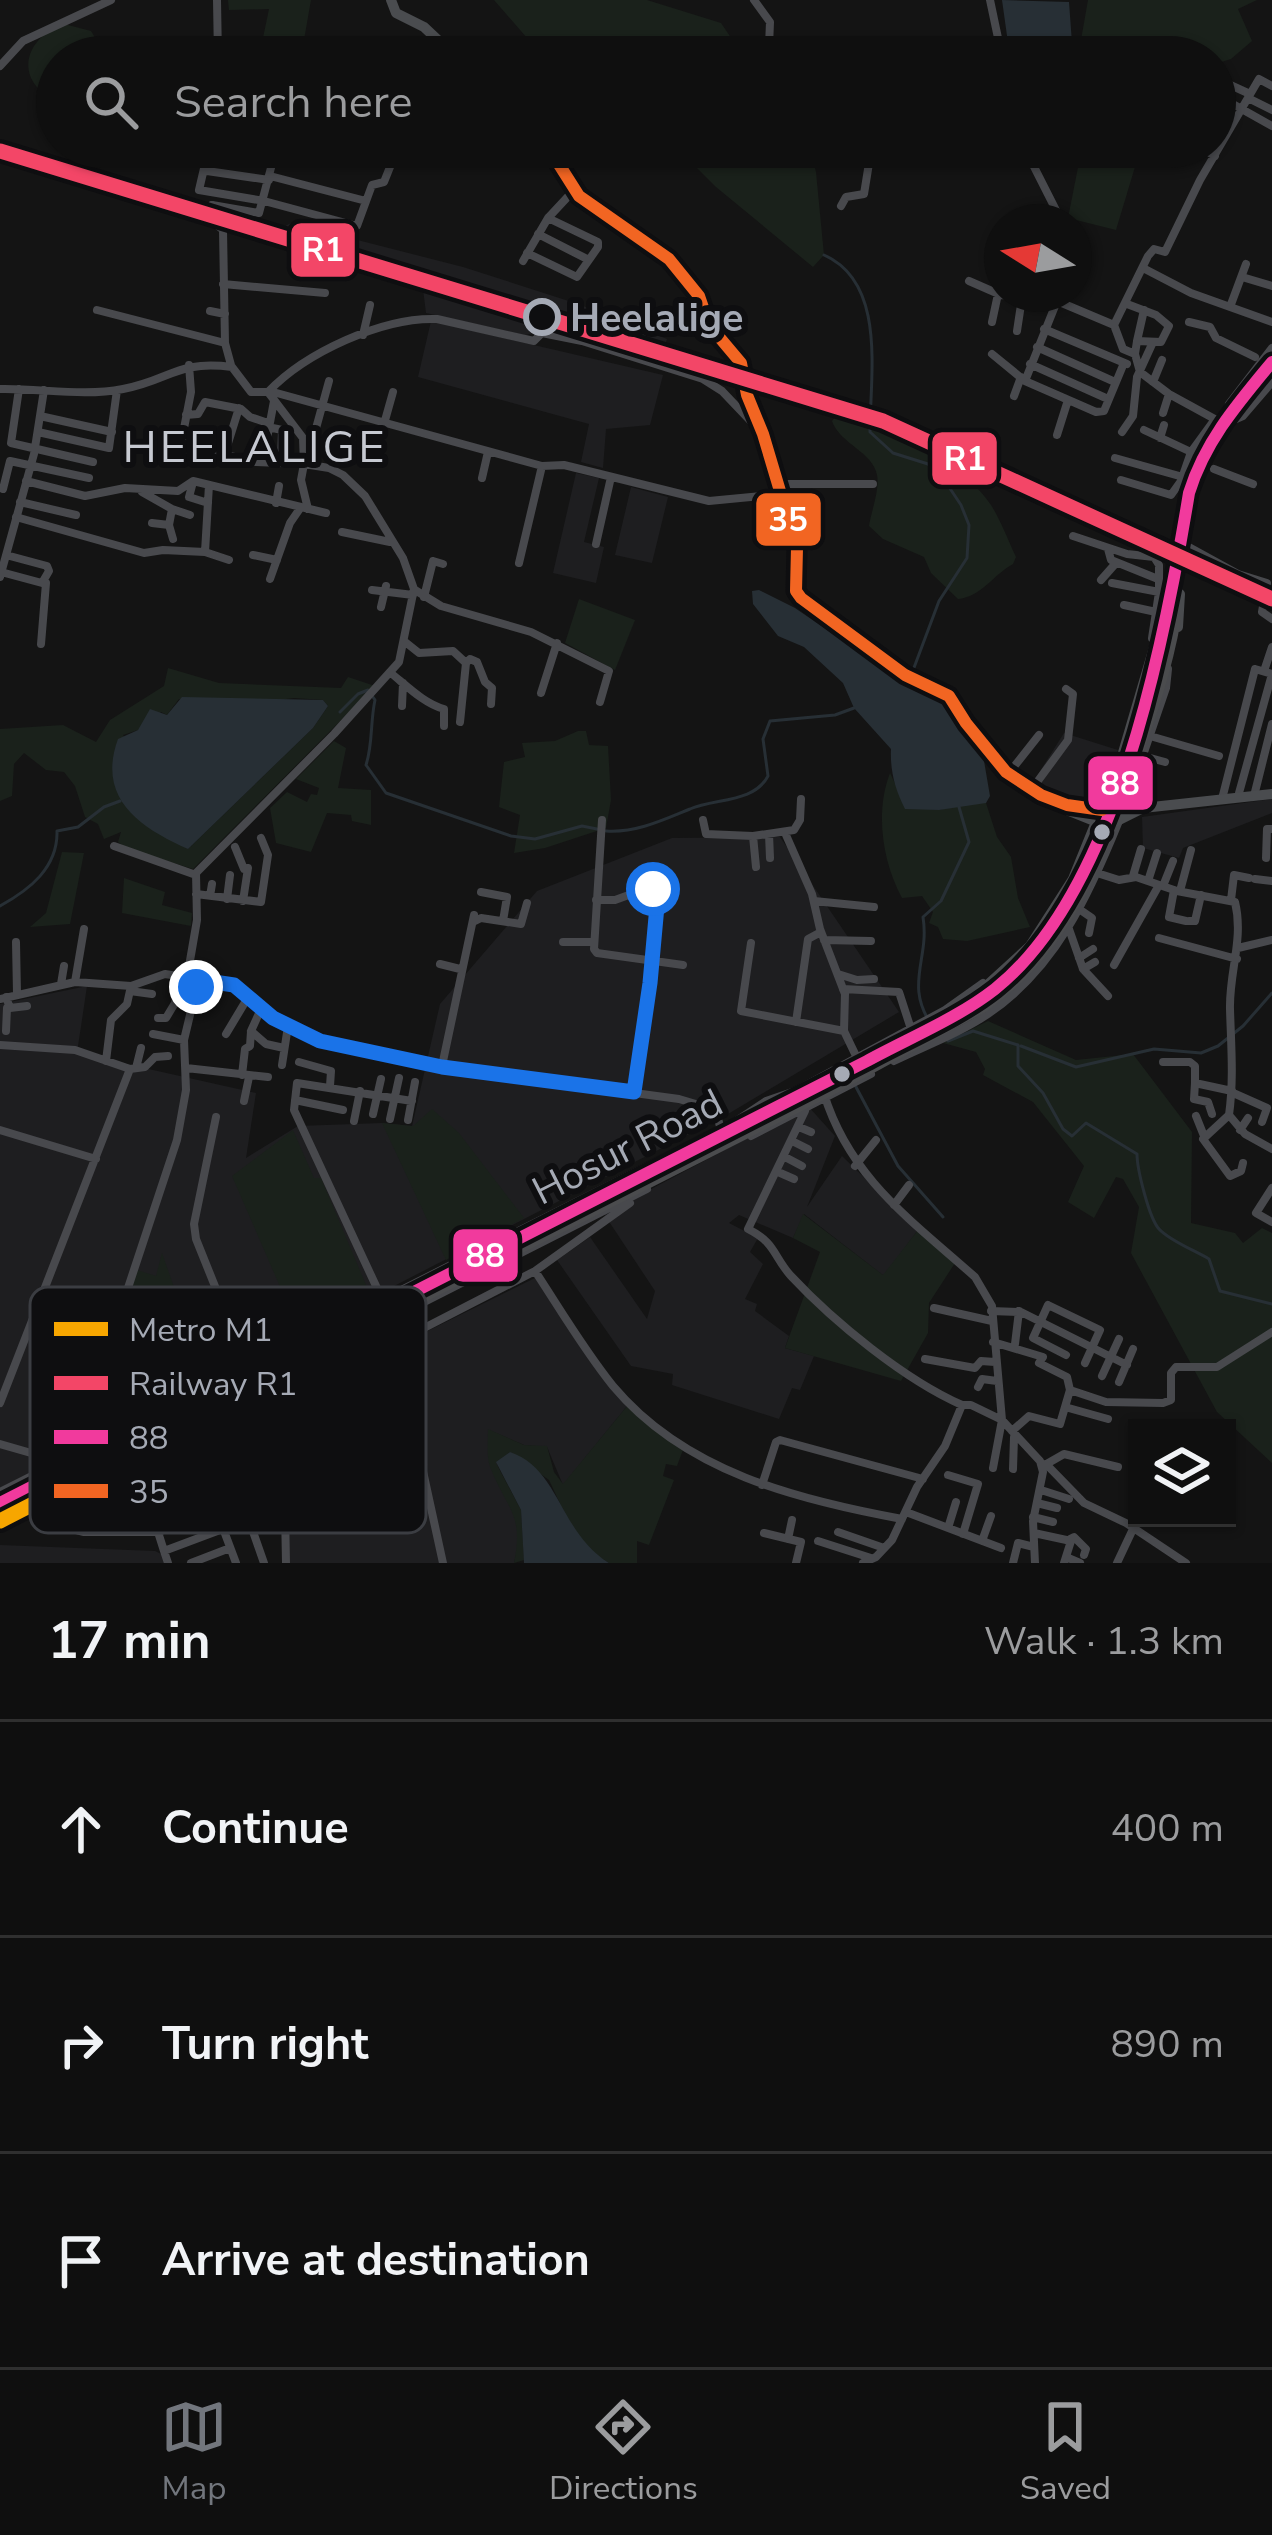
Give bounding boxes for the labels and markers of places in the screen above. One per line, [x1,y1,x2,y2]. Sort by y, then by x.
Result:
place label: Heelalige [570,292,743,345]
marker: Heelalige [525,300,559,334]
unlabelled marker [1091,821,1113,843]
unlabelled marker [831,1063,853,1085]

